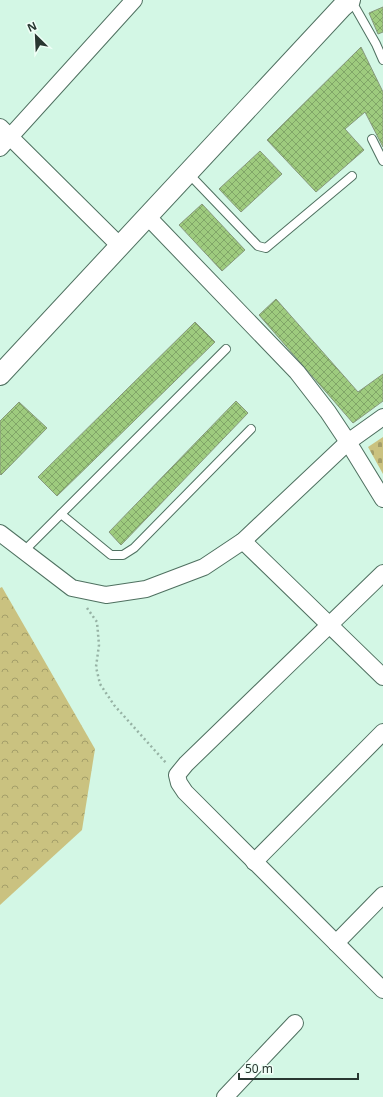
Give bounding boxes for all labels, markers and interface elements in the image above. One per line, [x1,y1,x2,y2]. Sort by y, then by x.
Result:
north arrow [16,16,56,56]
text: N [25,18,39,35]
scale bar [239,1055,358,1081]
text: 50 m [245,1060,273,1077]

